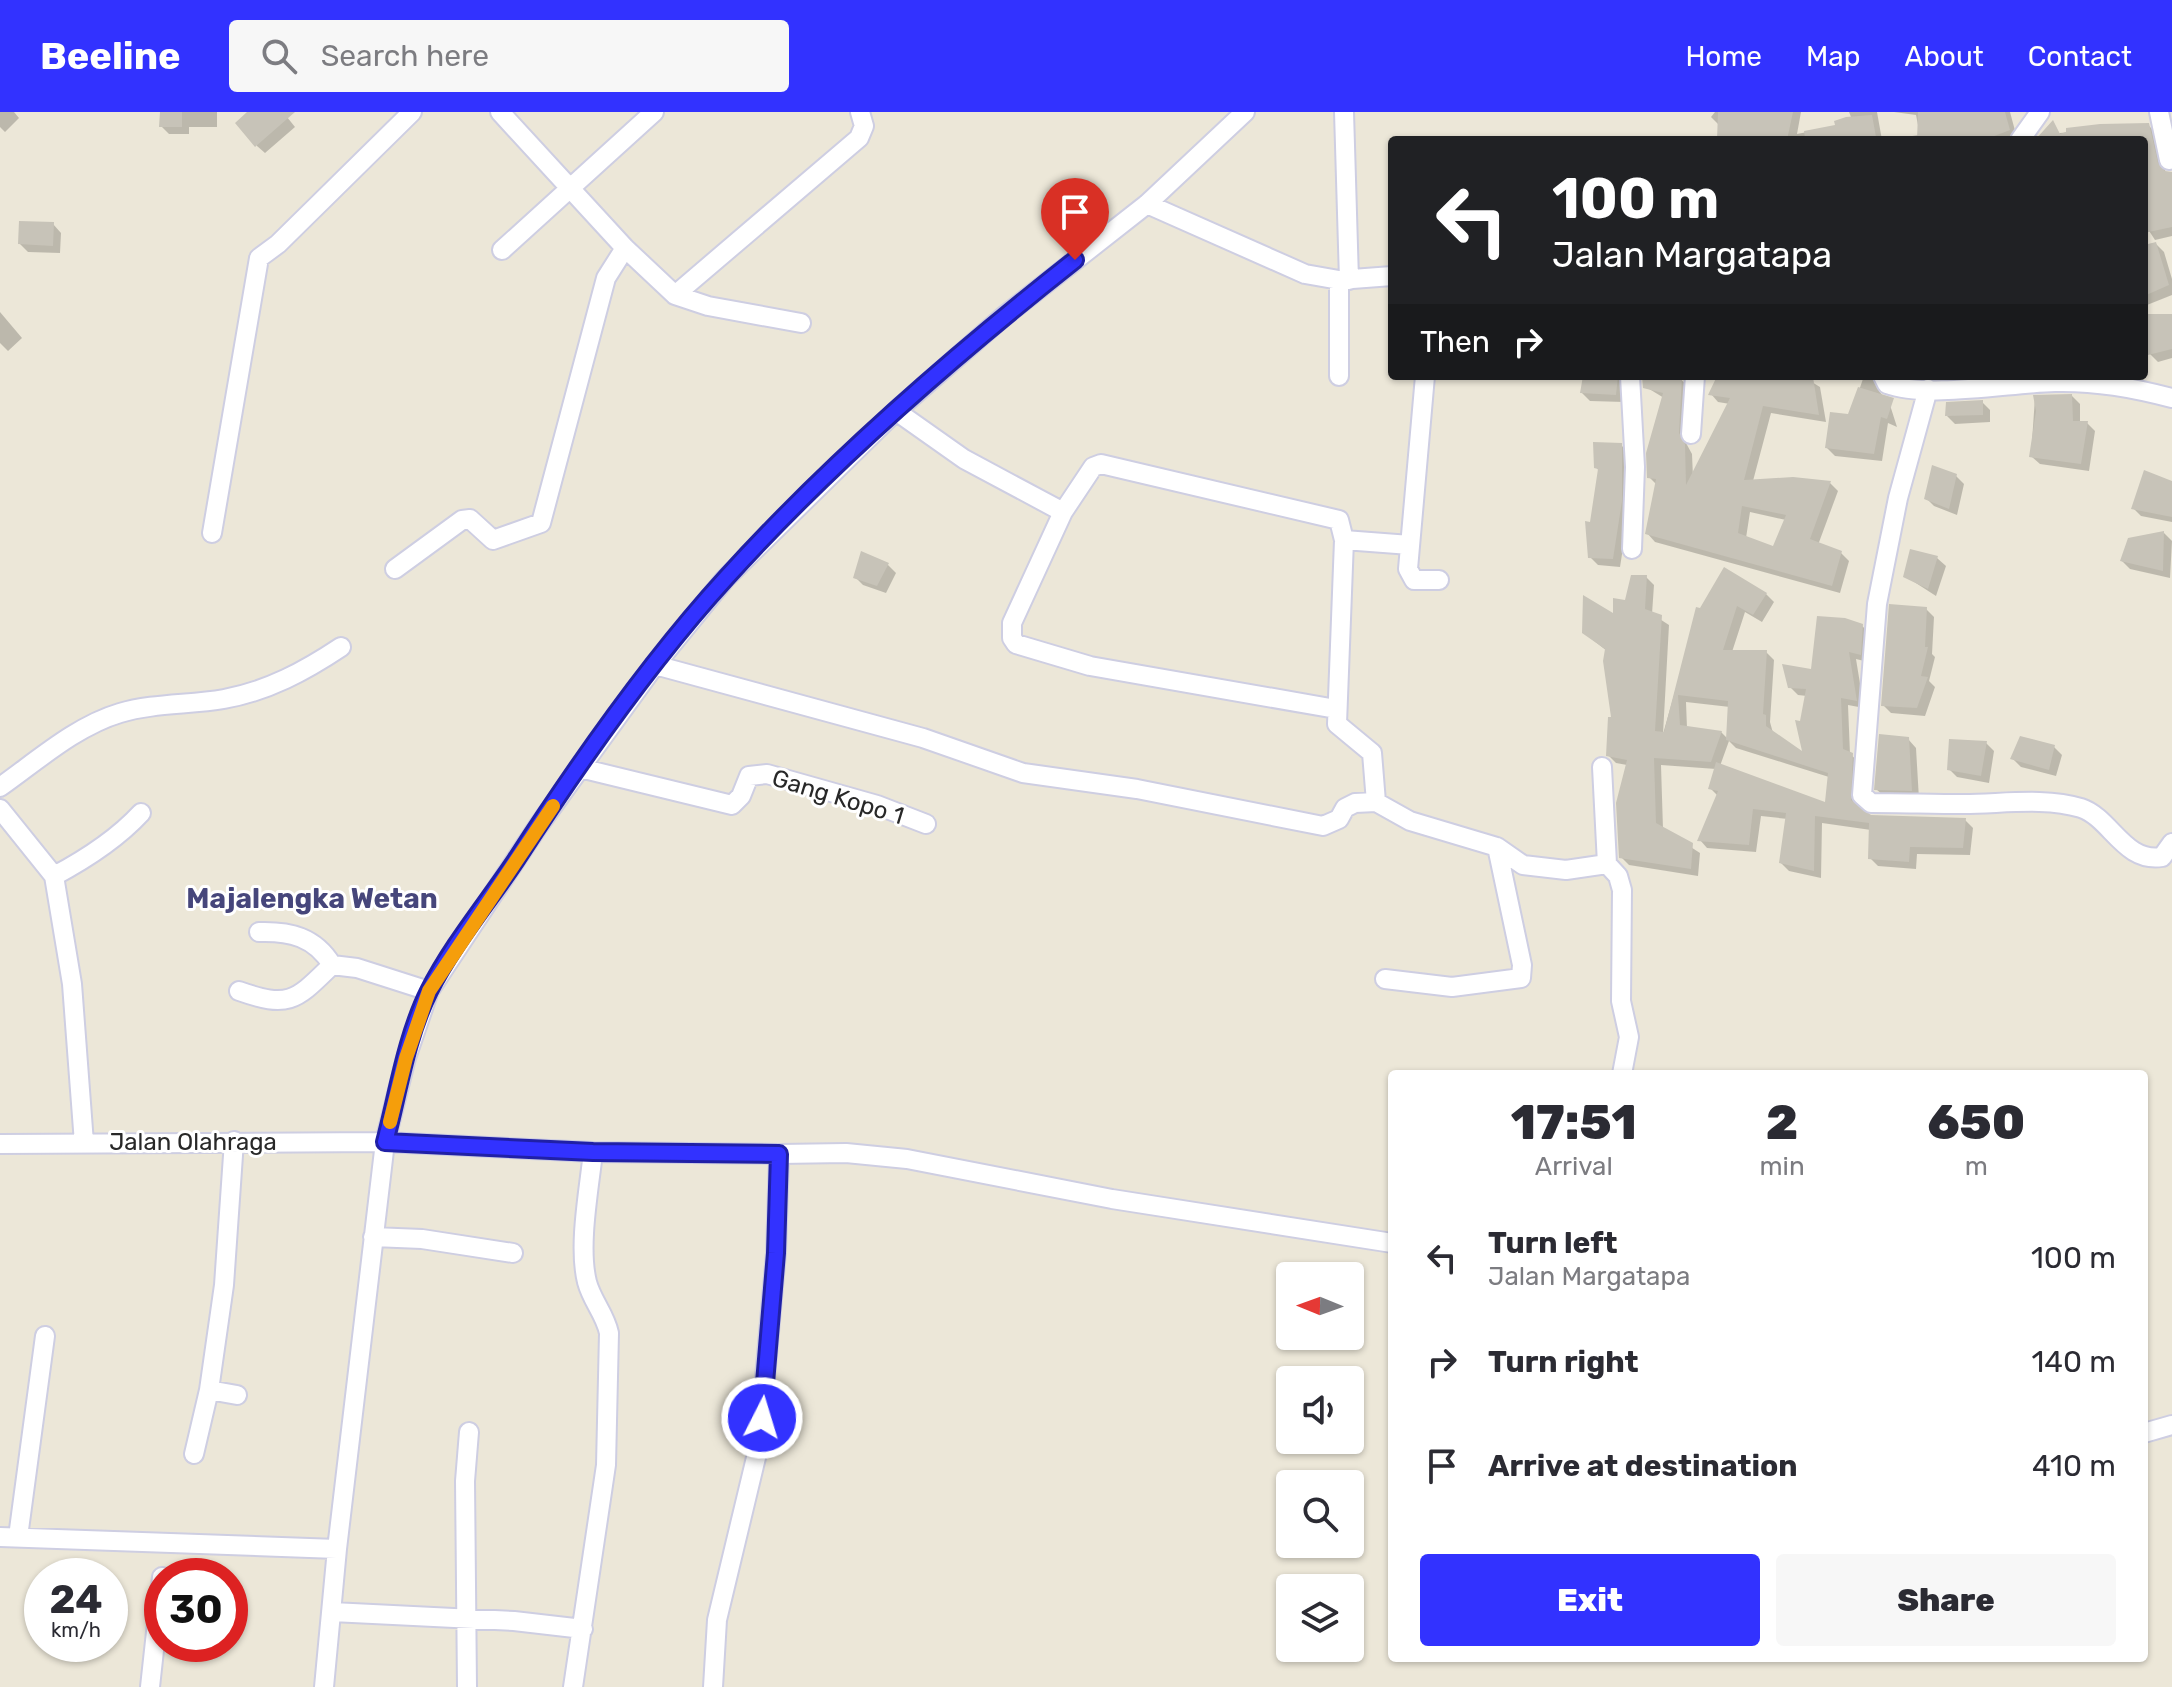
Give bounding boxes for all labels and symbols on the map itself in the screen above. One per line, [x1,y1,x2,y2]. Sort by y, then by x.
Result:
pin [1041,178,1109,260]
street label: Gang Kopo 1 [769,764,907,830]
district label: Majalengka Wetan [186,882,438,915]
street label: Jalan Olahraga [109,1128,277,1156]
north arrow [1276,1262,1364,1350]
position arrow [720,1376,804,1460]
speed limit sign: 30 [144,1558,248,1662]

